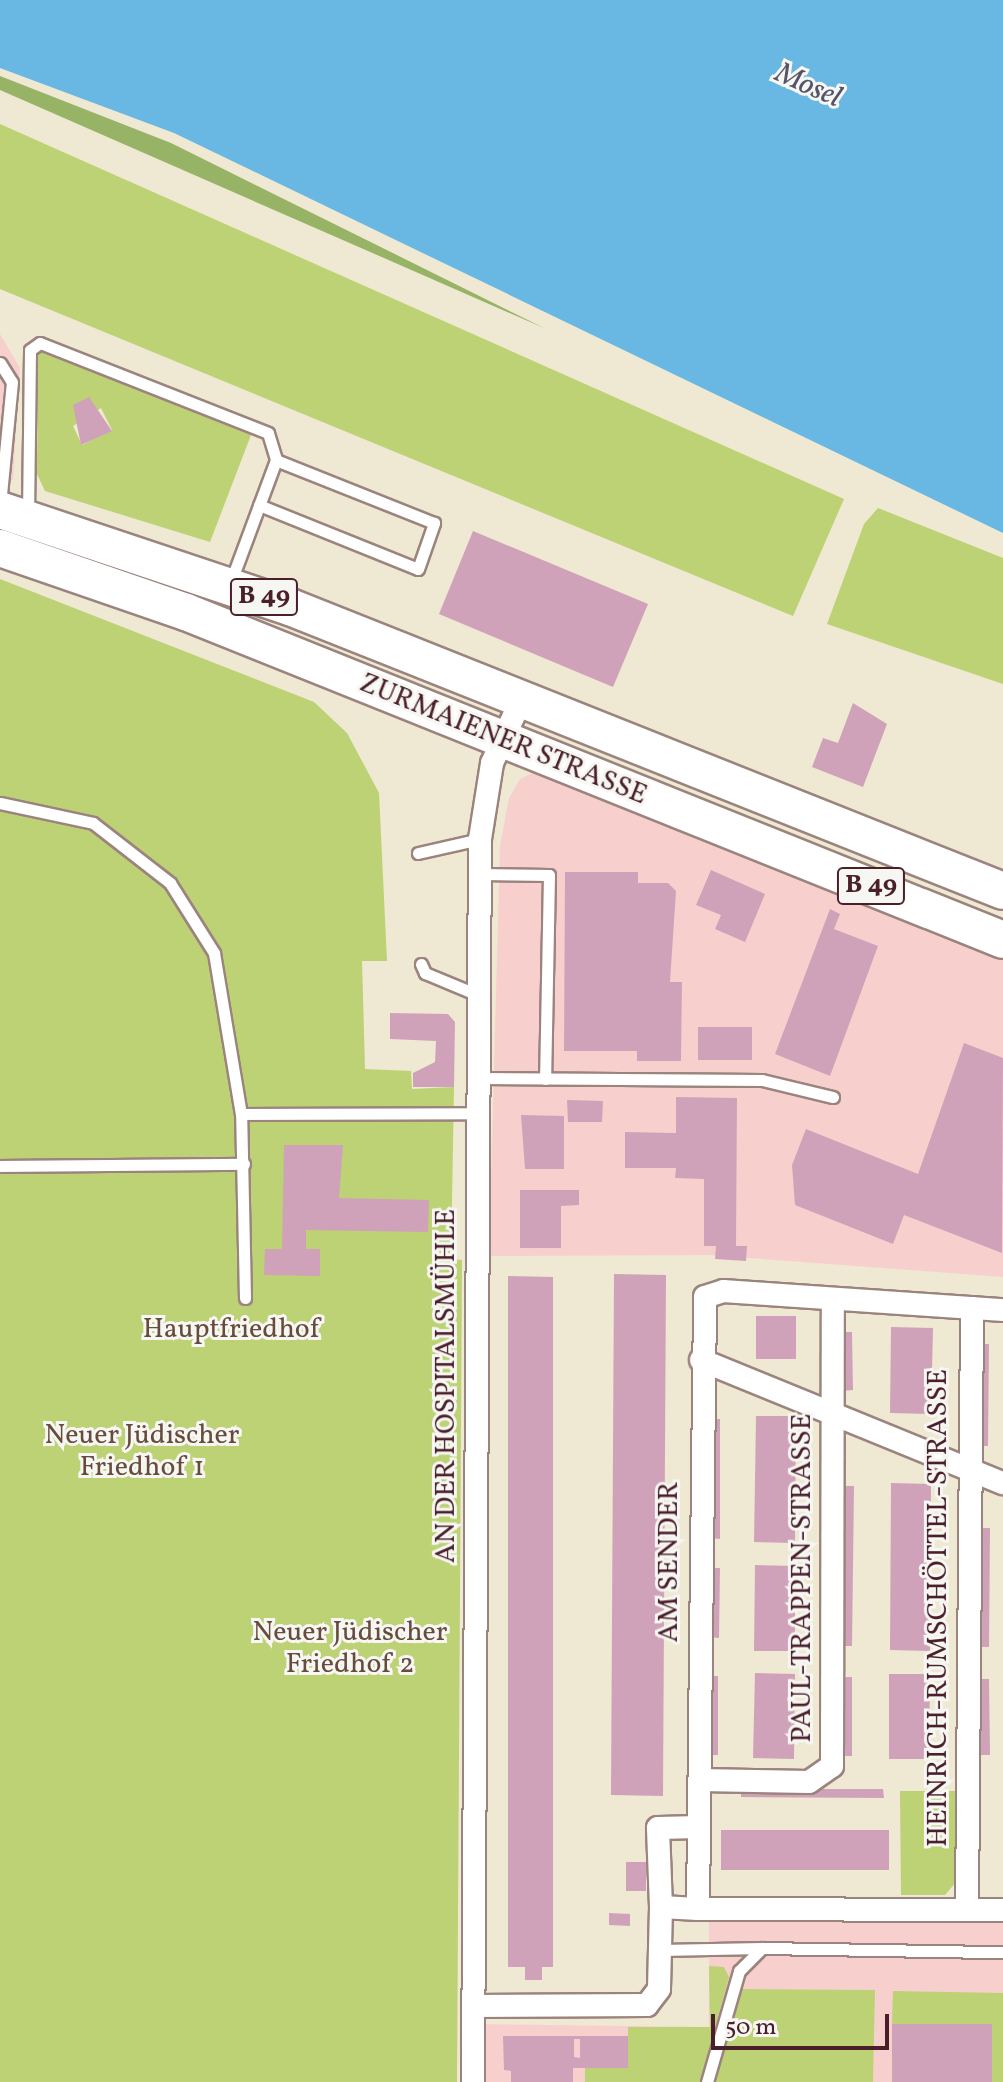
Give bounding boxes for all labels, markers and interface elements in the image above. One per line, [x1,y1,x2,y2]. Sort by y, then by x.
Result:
water label: Mosel [769,56,847,116]
road number: B 49 [228,575,300,619]
street label: ZURMAIENER STRASSE [354,667,652,813]
road number: B 49 [835,864,907,908]
street label: AN DER HOSPITALSMÜHLE [430,1209,464,1563]
park label: Hauptfriedhof [143,1313,319,1347]
street label: HEINRICH-RUMSCHÖTTEL-STRASSE [922,1369,956,1847]
street label: PAUL-TRAPPEN-STRASSE [786,1413,820,1743]
park label: Neuer Jüdischer Friedhof 1 [44,1419,240,1485]
street label: AM SENDER [653,1482,687,1642]
park label: Neuer Jüdischer Friedhof 2 [252,1616,448,1682]
scale bar [715,1998,893,2048]
text: 50 m [725,2011,777,2045]

